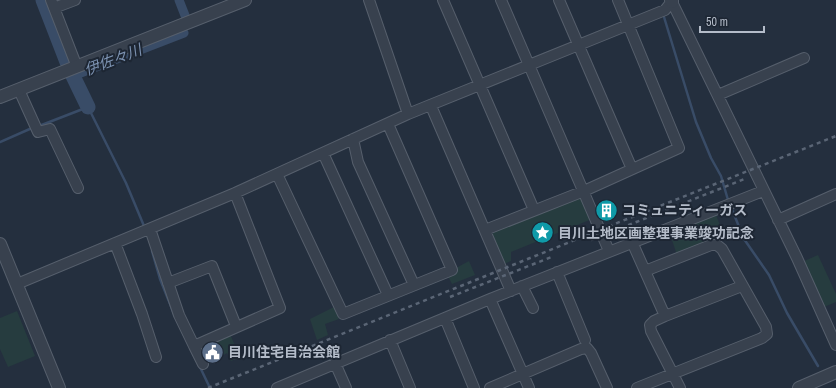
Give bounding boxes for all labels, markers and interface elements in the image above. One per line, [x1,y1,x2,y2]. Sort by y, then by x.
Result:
scale bar [700,8,764,34]
text: 50 m [706,14,728,30]
water label: 伊佐々川 [81,38,146,80]
building icon: コミュニティーガス [594,197,620,223]
place label: コミュニティーガス [622,201,747,219]
place icon: 目川土地区画整理事業竣功記念 [530,220,556,246]
place label: 目川土地区画整理事業竣功記念 [558,224,754,242]
public building icon: 目川住宅自治会館 [200,339,226,365]
place label: 目川住宅自治会館 [228,343,340,361]

